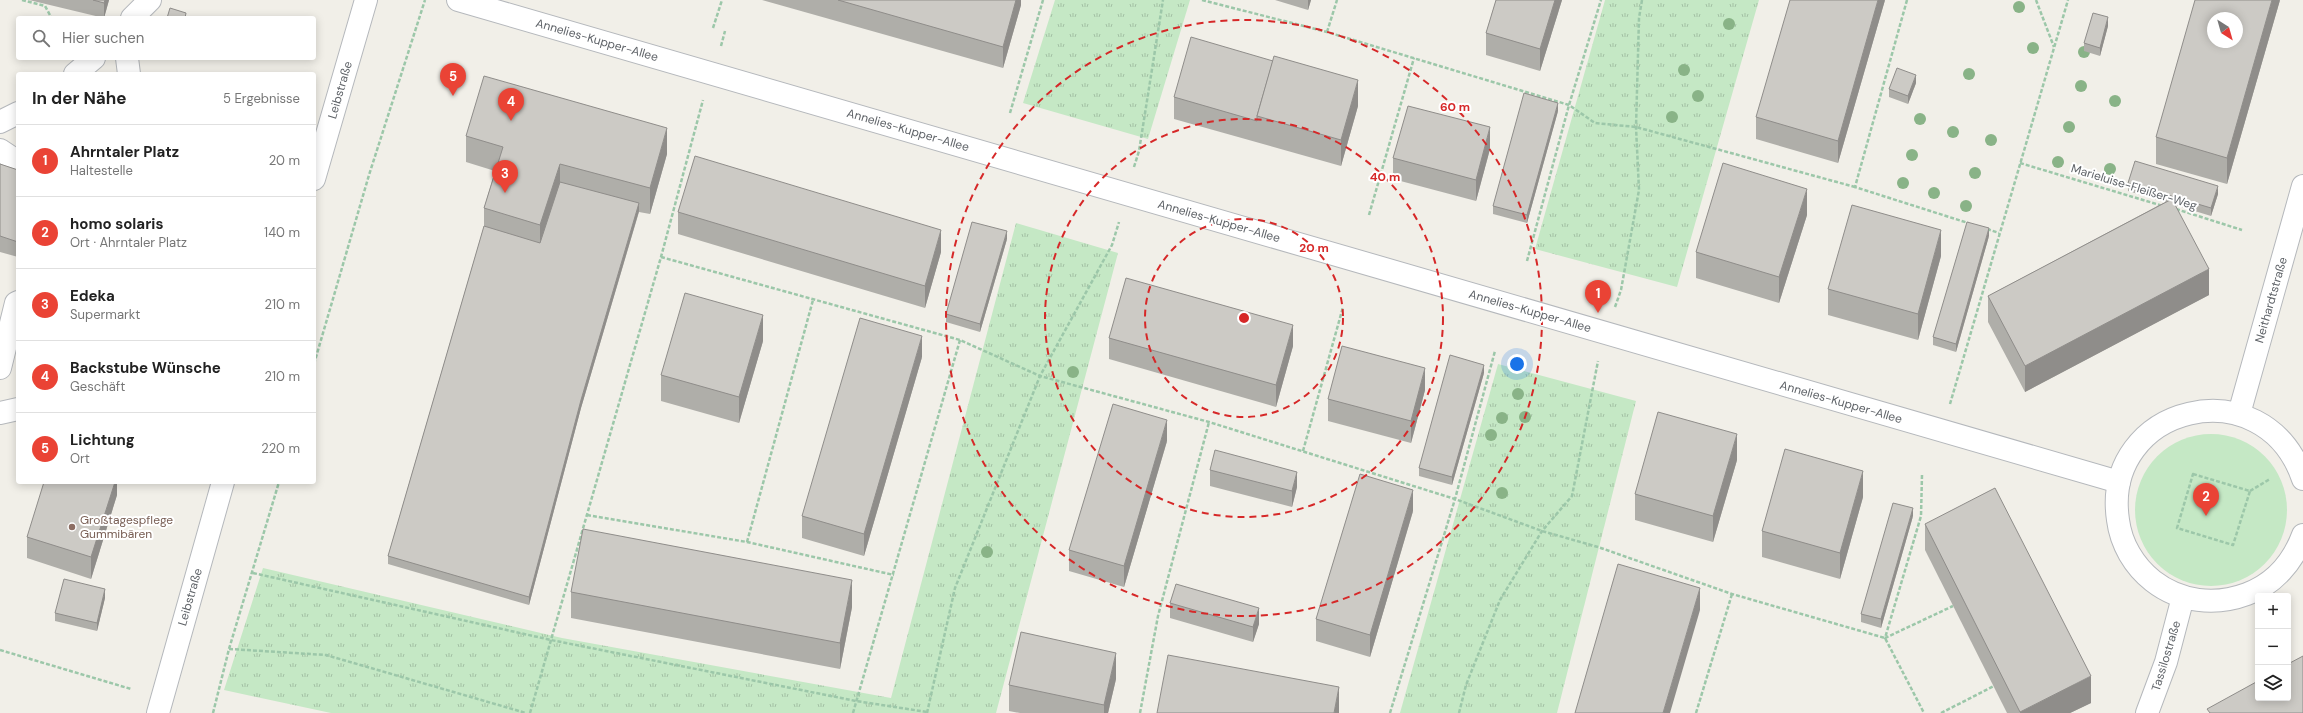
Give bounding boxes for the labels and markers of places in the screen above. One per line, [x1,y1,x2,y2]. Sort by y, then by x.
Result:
pin: 5 [440,63,466,96]
pin: 4 [498,88,524,121]
pin: 3 [492,160,518,193]
pin: 1 [1585,280,1611,313]
centre of rings [1237,311,1251,325]
pin: 2 [2193,483,2219,516]
place label: Großtagespflege Gummibären [80,512,173,542]
marker: Großtagespflege Gummibären [67,522,77,532]

